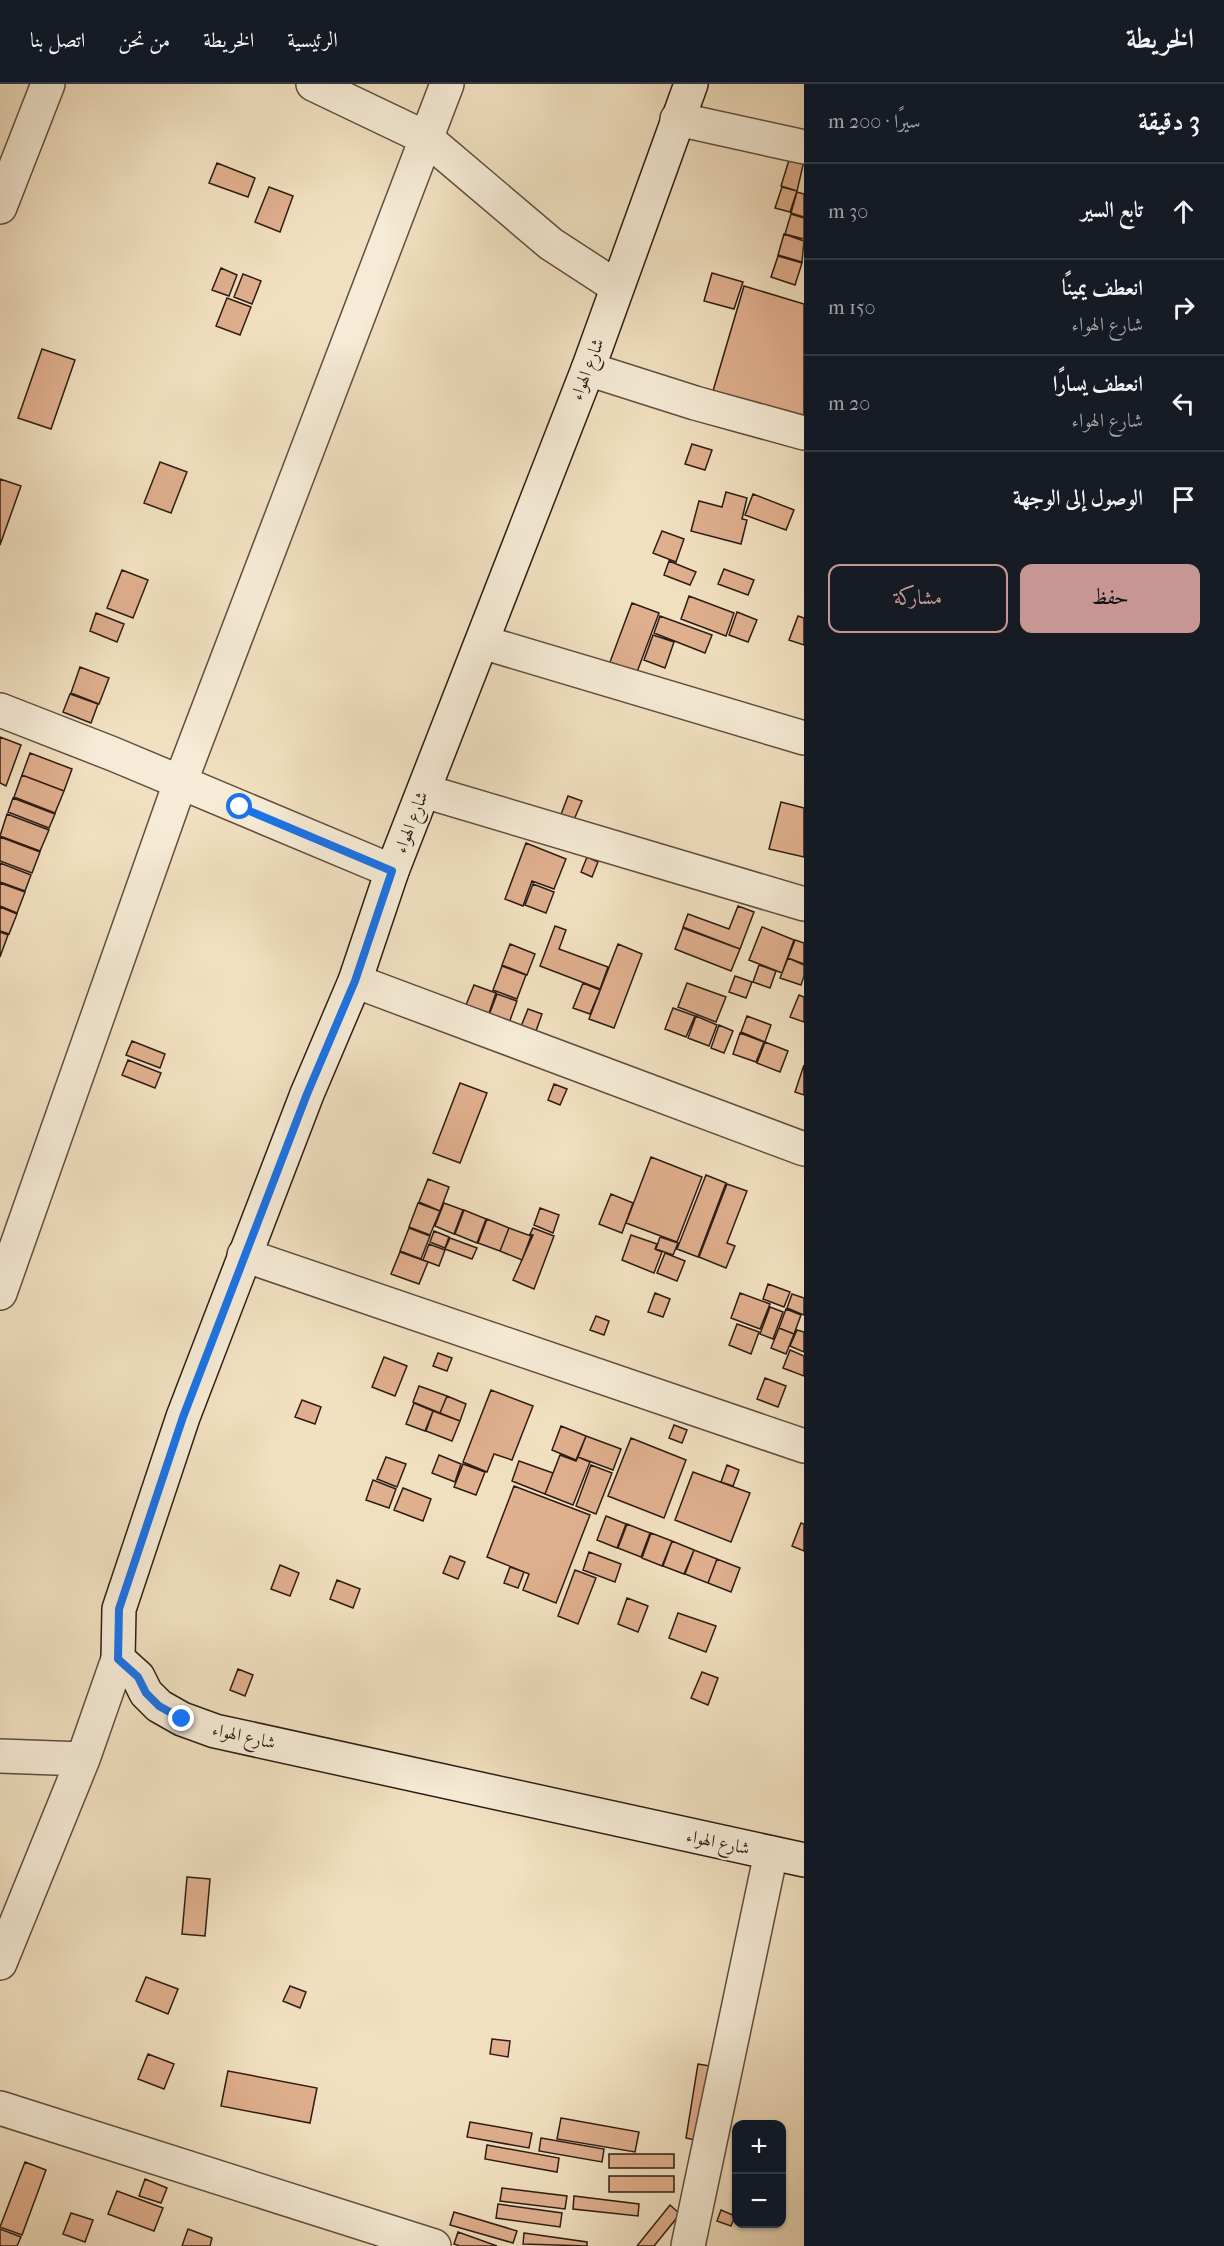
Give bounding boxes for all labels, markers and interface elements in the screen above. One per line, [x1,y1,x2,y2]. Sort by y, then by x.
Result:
text: الخريطة [1126,22,1194,55]
text: اتصل بنا [30,28,85,52]
text: من نحن [118,28,170,52]
text: الخريطة [203,28,254,52]
text: الرئيسية [287,28,338,52]
text: 3 دقيقة [1138,106,1200,137]
text: سيرًا · 200 m [828,110,921,133]
icon: ahead [1167,195,1200,228]
text: تابع السير [1081,197,1143,223]
text: 30 m [828,200,868,223]
text: انعطف يمينًا [1062,275,1143,301]
icon: right [1167,291,1200,324]
text: 150 m [828,296,876,319]
text: شارع الهواء [1071,313,1143,336]
street label: شارع الهواء [566,335,613,404]
text: انعطف يسارًا [1053,371,1143,397]
icon: left [1167,387,1200,420]
text: 20 m [828,392,870,415]
text: شارع الهواء [1071,409,1143,432]
icon: arrive [1167,483,1200,516]
text: الوصول إلى الوجهة [1013,485,1143,511]
button: مشاركة [828,564,1008,633]
button: حفظ [1020,564,1200,633]
street label: شارع الهواء [390,788,437,857]
route start [226,793,252,819]
route end [168,1705,194,1731]
street label: شارع الهواء [209,1719,278,1758]
street label: شارع الهواء [683,1826,752,1863]
map controls [732,2120,786,2228]
button: + [732,2120,786,2174]
button: − [732,2174,786,2228]

